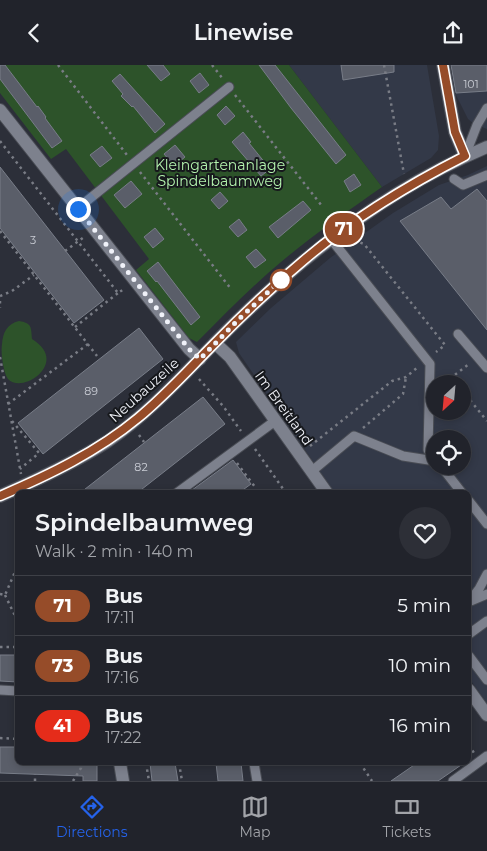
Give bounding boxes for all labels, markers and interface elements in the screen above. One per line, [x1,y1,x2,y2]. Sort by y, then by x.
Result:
icon: back [20,19,48,47]
text: Linewise [194,19,293,46]
icon: share [439,19,467,47]
house number: 101 [463,77,479,91]
park label: Kleingartenanlage Spindelbaumweg [155,156,285,190]
your location [66,197,91,222]
line badge: 71 [322,213,366,245]
text: 71 [335,218,353,240]
house number: 3 [30,233,36,247]
unlabelled marker [270,269,292,291]
street label: Neubauzeile [105,354,183,426]
street label: Im Breitland [251,367,317,449]
north arrow [426,375,471,420]
map controls [426,375,471,475]
house number: 89 [84,384,98,398]
button: locate [426,430,471,475]
house number: 82 [134,460,148,474]
button: heart [399,507,451,559]
text: Spindelbaumweg [35,508,254,537]
text: Walk · 2 min · 140 m [35,542,194,561]
text: Bus [105,585,143,608]
text: 5 min [397,594,451,617]
text: 71 [53,595,72,617]
text: 17:11 [105,608,135,627]
text: Bus [105,645,143,668]
text: 10 min [388,654,451,677]
text: 73 [52,655,73,677]
text: 17:16 [105,668,139,687]
text: Bus [105,705,143,728]
text: 16 min [389,714,451,737]
text: 41 [53,715,72,737]
text: 17:22 [105,728,141,747]
tab: Directions [56,793,128,841]
tab: Map [239,793,271,841]
tab: Tickets [382,793,431,841]

